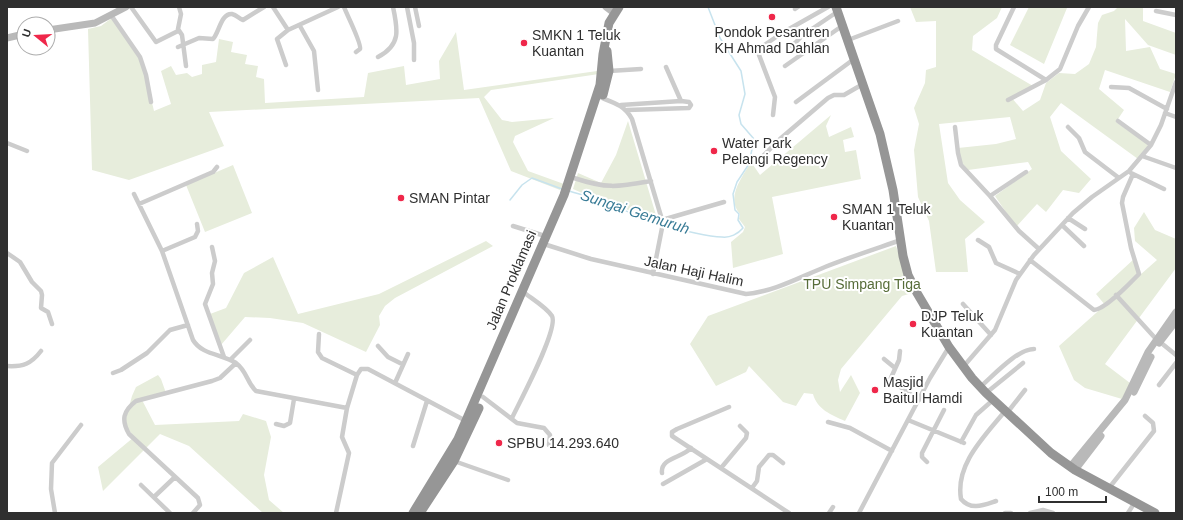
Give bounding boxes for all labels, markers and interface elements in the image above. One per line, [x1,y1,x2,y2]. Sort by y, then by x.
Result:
marker: Pondok Pesantren KH Ahmad Dahlan [767,12,777,22]
north arrow [16,16,56,56]
place label: Pondok Pesantren KH Ahmad Dahlan [714,24,830,56]
text: U [20,27,33,39]
place label: SMKN 1 Teluk Kuantan [532,27,621,59]
marker: SMKN 1 Teluk Kuantan [519,38,529,48]
place label: Water Park Pelangi Regency [722,135,828,167]
marker: Water Park Pelangi Regency [709,146,719,156]
water label: Sungai Gemuruh [579,186,692,237]
place label: SMAN Pintar [409,190,490,206]
marker: SMAN Pintar [396,193,406,203]
place label: SMAN 1 Teluk Kuantan [842,201,931,233]
marker: SMAN 1 Teluk Kuantan [829,212,839,222]
street label: Jalan Proklamasi [483,228,539,332]
street label: Jalan Haji Halim [643,253,745,289]
park label: TPU Simpang Tiga [803,276,921,292]
place label: DJP Teluk Kuantan [921,308,985,340]
marker: DJP Teluk Kuantan [908,319,918,329]
place label: Masjid Baitul Hamdi [883,374,962,406]
marker: Masjid Baitul Hamdi [870,385,880,395]
place label: SPBU 14.293.640 [507,435,619,451]
marker: SPBU 14.293.640 [494,438,504,448]
scale bar [1039,478,1106,504]
text: 100 m [1045,485,1078,499]

